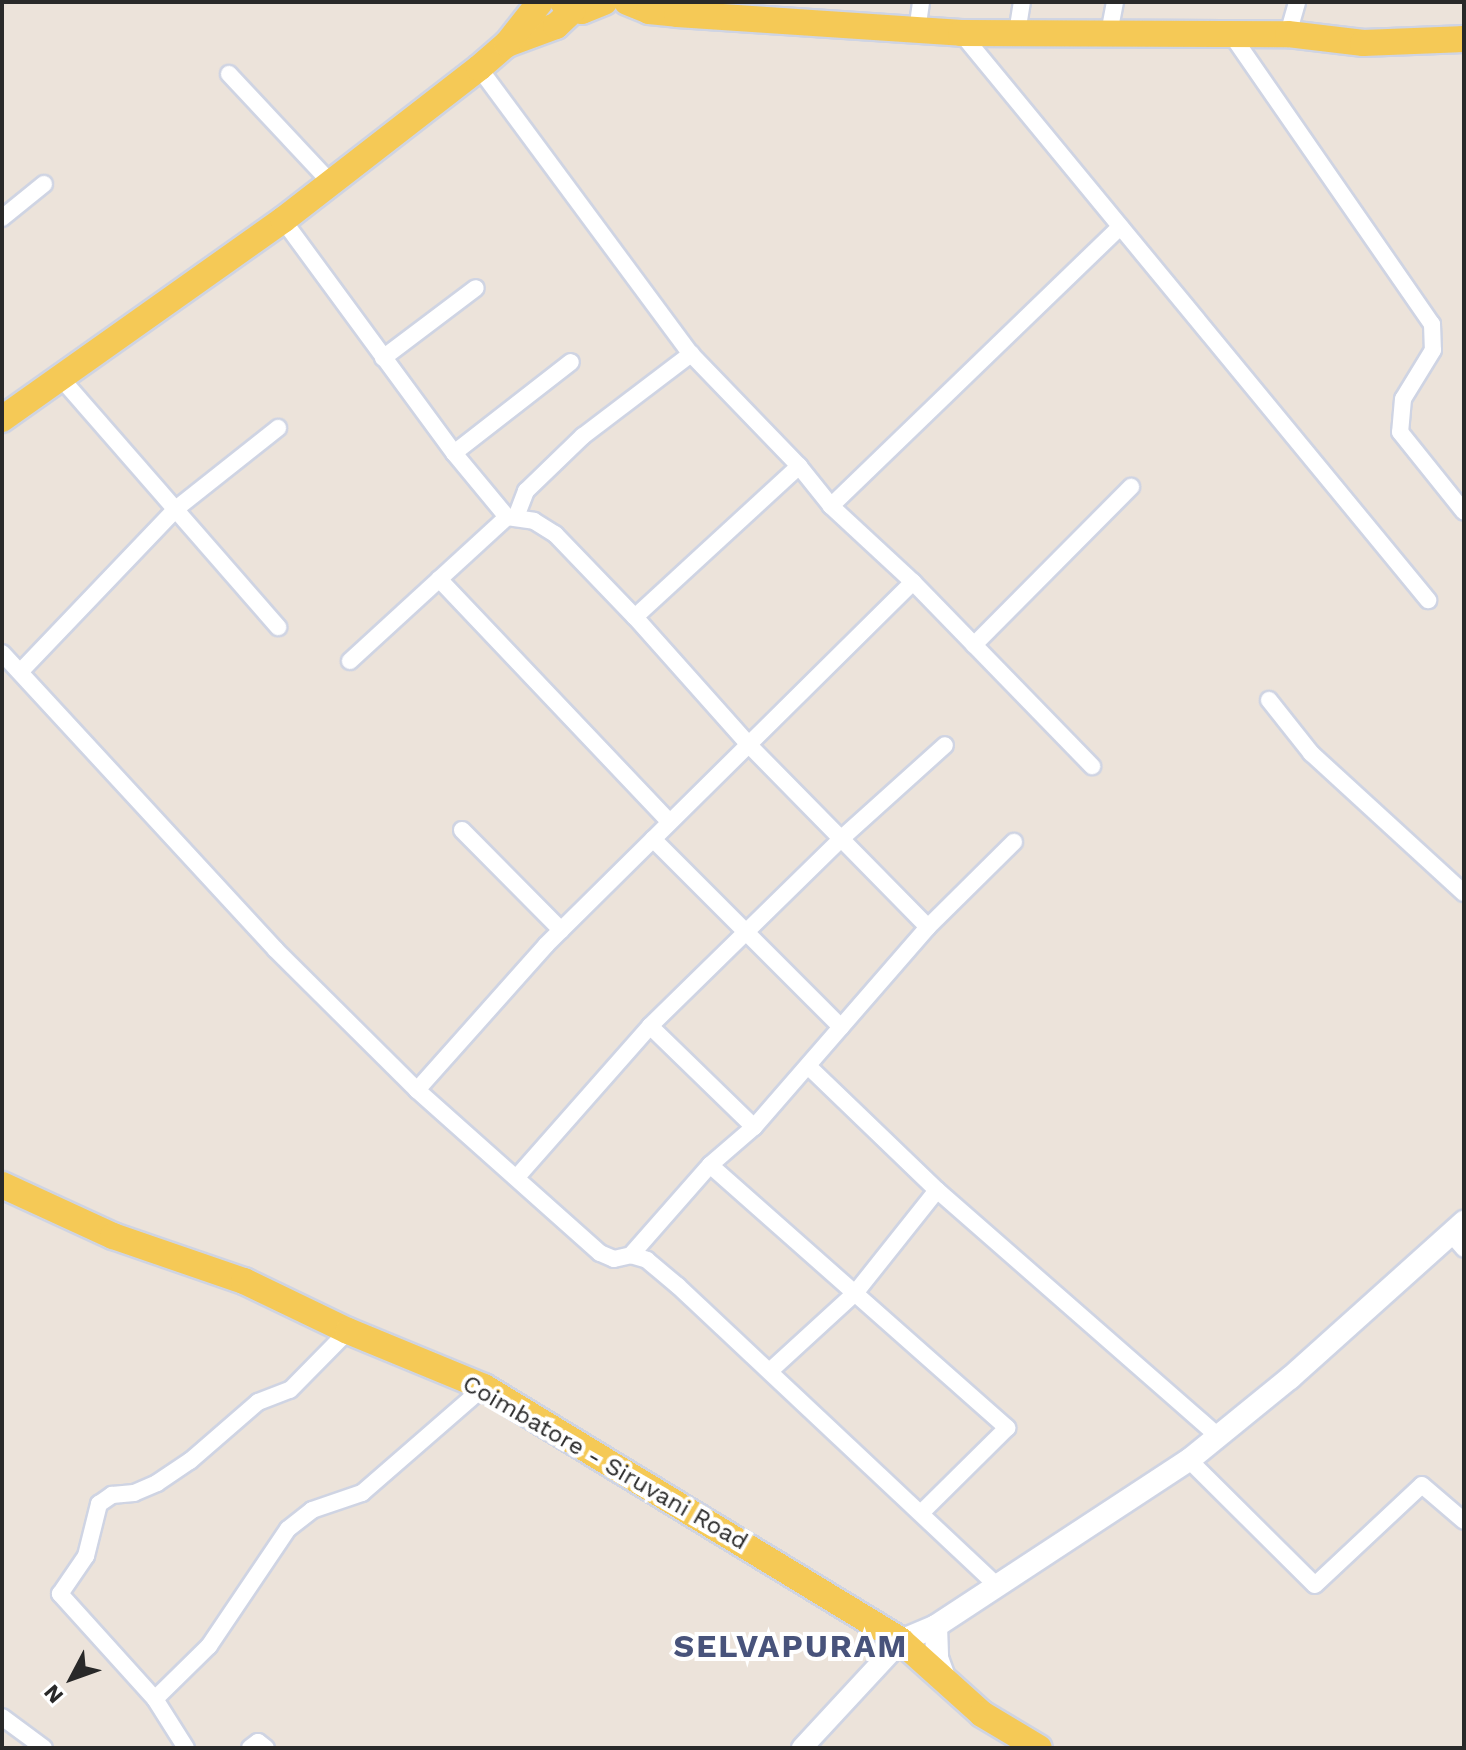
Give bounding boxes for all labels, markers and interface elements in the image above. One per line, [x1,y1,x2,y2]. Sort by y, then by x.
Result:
street label: Coimbatore - Siruvani Road [457,1369,753,1557]
district label: SELVAPURAM [674,1627,908,1665]
north arrow [32,1638,112,1718]
text: N [39,1680,68,1708]

